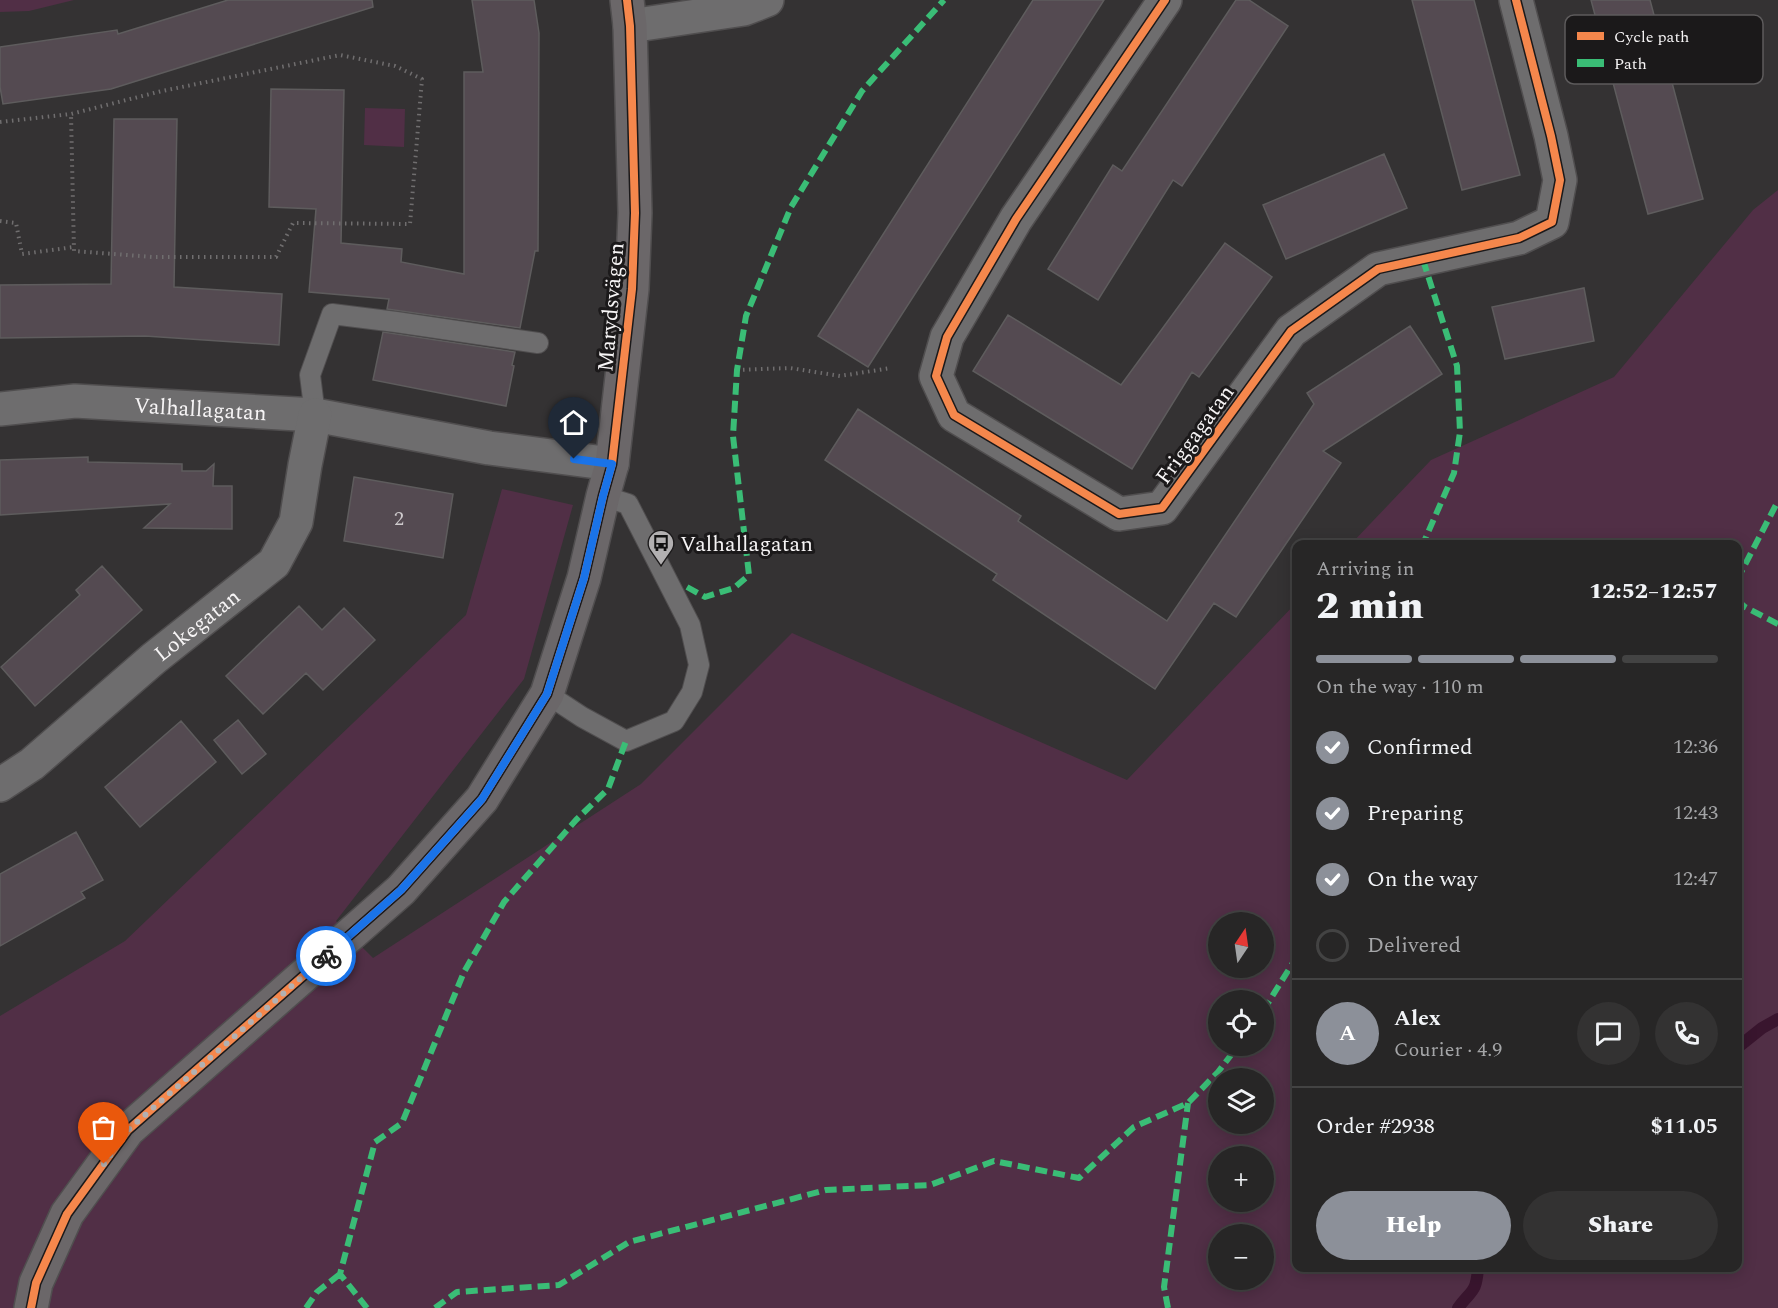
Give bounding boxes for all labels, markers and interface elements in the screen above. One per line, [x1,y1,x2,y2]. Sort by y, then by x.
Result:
legend [1565,15,1763,84]
text: Cycle path [1614,25,1689,49]
text: Path [1614,52,1647,76]
street label: Marydsvägen [589,241,634,373]
street label: Friggagatan [1148,378,1243,492]
street label: Valhallagatan [133,389,268,430]
pin [548,397,599,459]
icon: home [557,406,590,439]
house number: 2 [394,504,404,534]
bus stop icon: Valhallagatan [646,528,676,566]
place label: Valhallagatan [680,528,813,561]
text: Arriving in [1316,554,1414,584]
text: 12:52–12:57 [1589,575,1718,608]
text: 2 min [1316,577,1424,636]
street label: Lokegatan [147,581,248,670]
text: On the way · 110 m [1316,672,1484,702]
icon: check [1316,731,1349,764]
text: Confirmed [1367,731,1473,764]
text: 12:36 [1673,732,1718,762]
icon: check [1316,797,1349,830]
text: Preparing [1367,797,1464,830]
text: 12:43 [1673,798,1718,828]
icon: check [1316,863,1349,896]
text: On the way [1367,863,1478,896]
text: 12:47 [1673,864,1718,894]
north arrow [1208,912,1274,978]
map controls [1208,912,1274,1290]
courier [296,926,356,986]
text: Delivered [1367,929,1461,962]
icon: bike [310,940,343,973]
button: locate [1208,990,1274,1056]
text: Alex [1394,1002,1441,1035]
button: chat [1577,1002,1640,1065]
button: phone [1655,1002,1718,1065]
text: A [1339,1017,1356,1050]
text: Courier · 4.9 [1394,1035,1502,1065]
button: layers [1208,1068,1274,1134]
pin [78,1102,129,1164]
text: Order #2938 [1316,1110,1435,1143]
text: $11.05 [1650,1110,1718,1143]
icon: bag [87,1111,120,1144]
button: + [1208,1146,1274,1212]
button: Help [1316,1191,1511,1260]
button: Share [1523,1191,1718,1260]
button: − [1208,1224,1274,1290]

